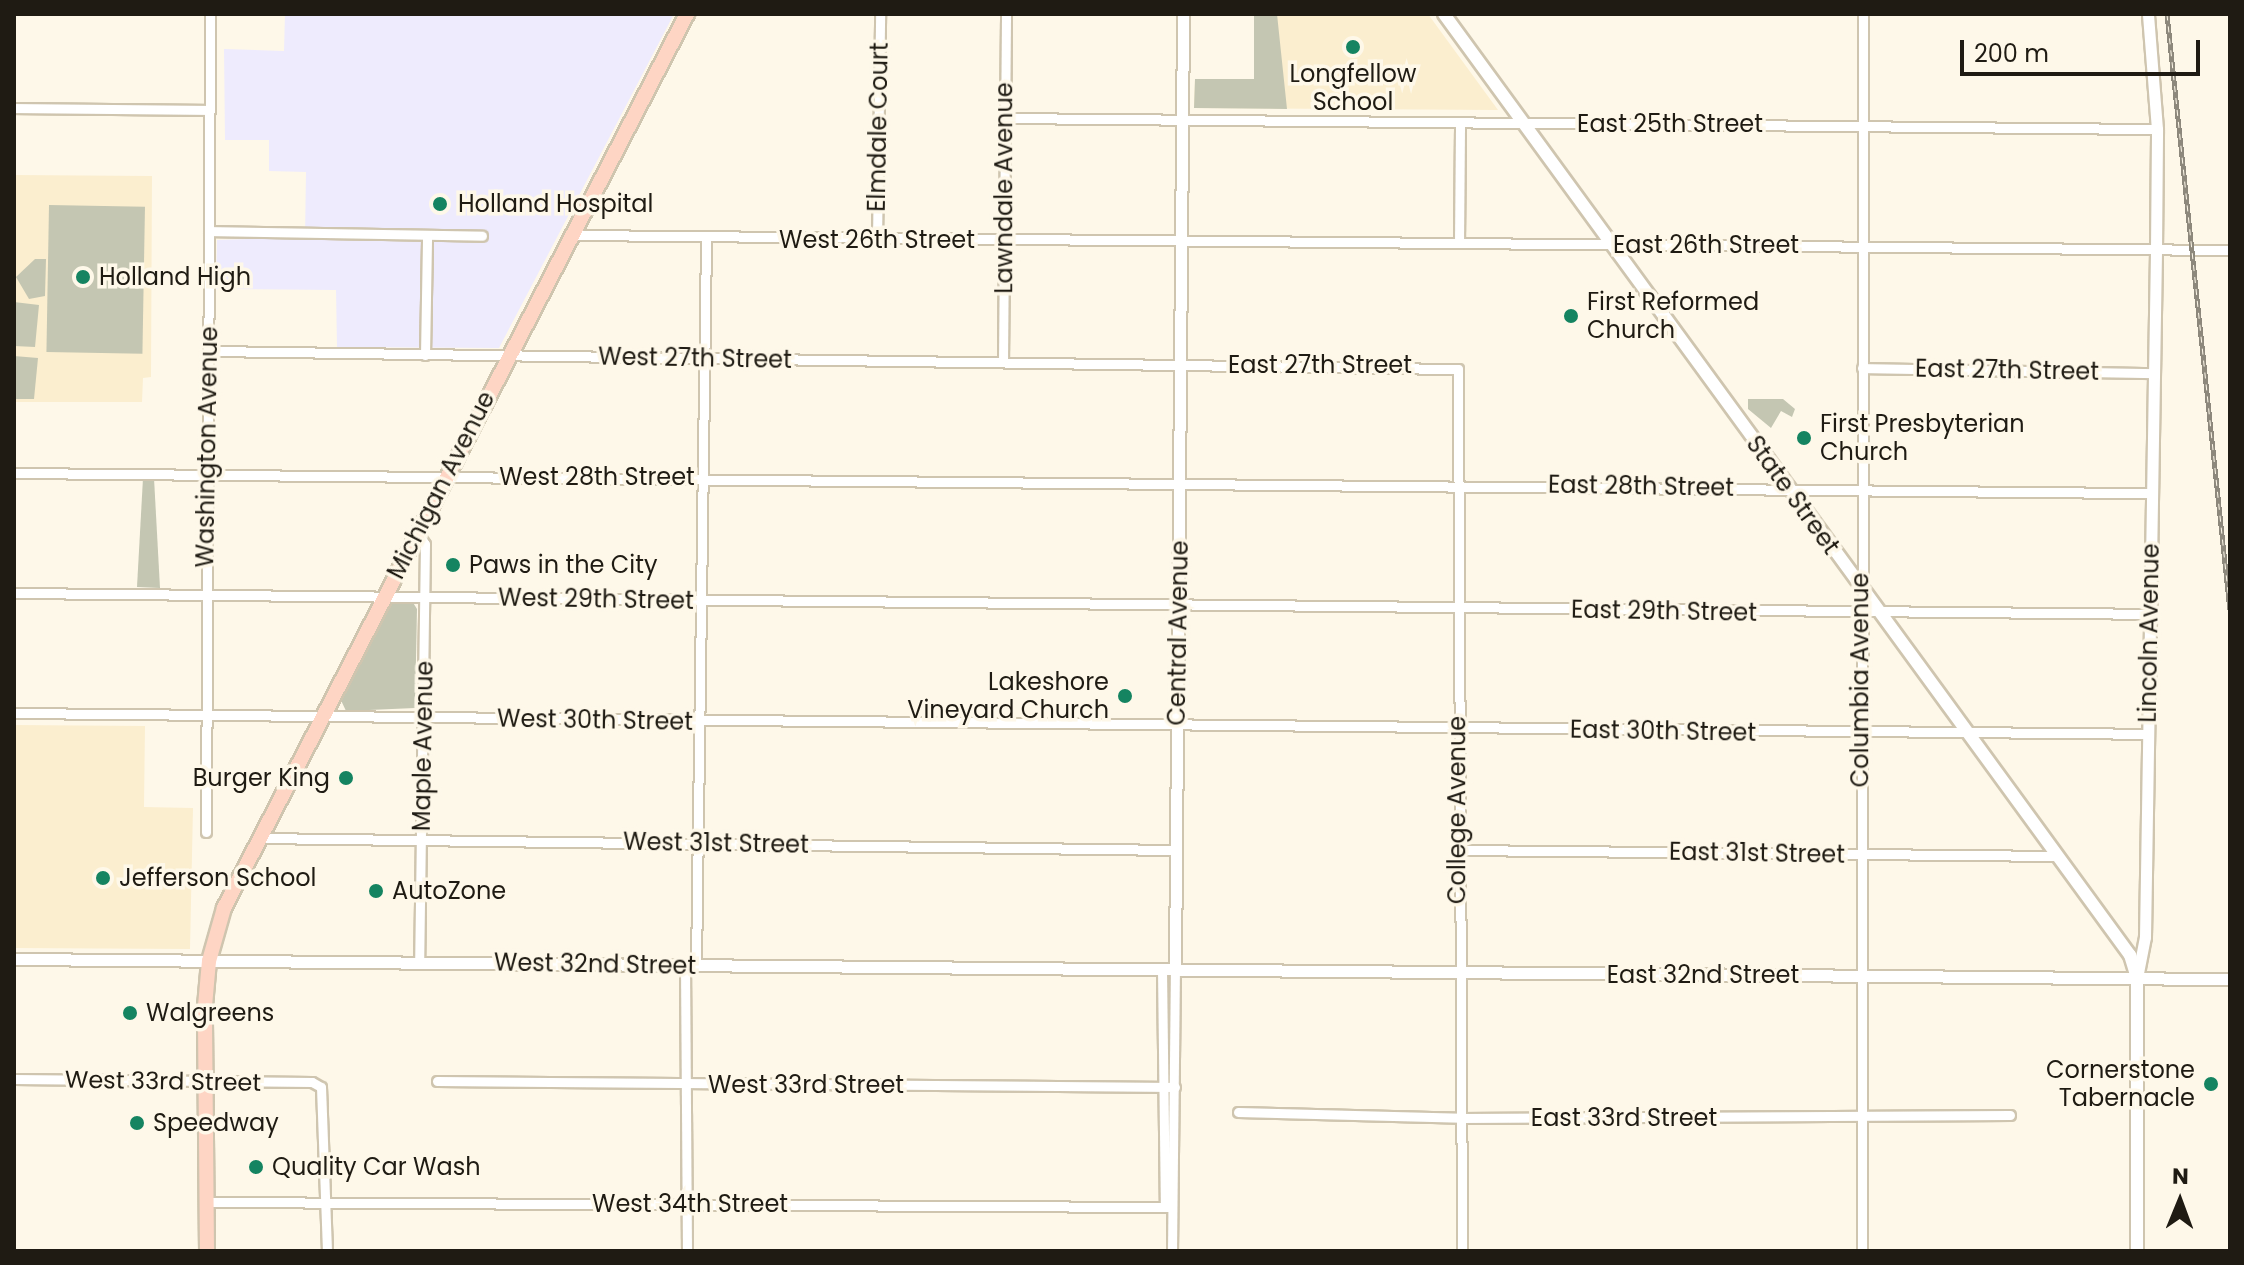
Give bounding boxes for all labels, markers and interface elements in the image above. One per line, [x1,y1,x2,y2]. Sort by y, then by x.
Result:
scale bar [1964,24,2204,74]
text: 200 m [1974,37,2049,70]
marker: Longfellow School [1344,38,1362,56]
street label: Elmdale Court [862,42,894,212]
place label: Longfellow School [1290,60,1416,116]
street label: Lawndale Avenue [990,82,1018,294]
street label: East 25th Street [1577,110,1763,138]
place label: Holland Hospital [458,190,653,218]
marker: Holland Hospital [429,193,451,215]
street label: West 26th Street [779,226,975,254]
street label: East 26th Street [1613,231,1799,259]
place label: Holland High [99,263,251,291]
marker: Holland High [74,268,92,286]
place label: First Reformed Church [1587,288,1759,344]
marker: First Reformed Church [1562,307,1580,325]
street label: Washington Avenue [190,326,224,568]
street label: West 27th Street [598,342,792,374]
street label: East 27th Street [1228,351,1412,379]
street label: East 27th Street [1915,354,2099,386]
street label: Michigan Avenue [381,386,501,584]
place label: First Presbyterian Church [1820,410,2025,466]
marker: First Presbyterian Church [1795,429,1813,447]
street label: State Street [1740,430,1846,560]
street label: West 28th Street [499,463,695,491]
street label: East 28th Street [1548,470,1734,502]
street label: Central Avenue [1162,540,1194,726]
street label: Lincoln Avenue [2133,543,2165,723]
place label: Paws in the City [469,551,657,579]
marker: Paws in the City [444,556,462,574]
street label: Columbia Avenue [1846,573,1874,787]
street label: West 29th Street [498,583,694,615]
street label: East 29th Street [1571,595,1757,627]
street label: Maple Avenue [407,661,439,831]
place label: Lakeshore Vineyard Church [907,668,1109,724]
marker: Lakeshore Vineyard Church [1116,687,1134,705]
street label: West 30th Street [497,704,693,736]
street label: East 30th Street [1570,715,1756,747]
street label: College Avenue [1443,716,1471,904]
place label: Burger King [193,764,330,792]
marker: Burger King [337,769,355,787]
street label: West 31st Street [623,827,809,859]
street label: East 31st Street [1669,837,1845,869]
place label: Jefferson School [119,864,317,892]
marker: Jefferson School [94,869,112,887]
place label: AutoZone [392,877,506,905]
marker: AutoZone [367,882,385,900]
street label: West 32nd Street [494,948,696,980]
street label: East 32nd Street [1607,961,1799,989]
place label: Walgreens [146,999,274,1027]
marker: Walgreens [121,1004,139,1022]
place label: Cornerstone Tabernacle [2046,1056,2195,1112]
street label: West 33rd Street [65,1065,261,1097]
street label: West 33rd Street [708,1071,904,1099]
marker: Cornerstone Tabernacle [2202,1075,2220,1093]
street label: East 33rd Street [1531,1104,1717,1132]
place label: Speedway [153,1109,279,1137]
marker: Speedway [128,1114,146,1132]
place label: Quality Car Wash [272,1153,481,1181]
marker: Quality Car Wash [247,1158,265,1176]
north arrow [2140,1161,2220,1241]
text: N [2172,1161,2189,1192]
street label: West 34th Street [592,1190,788,1218]

